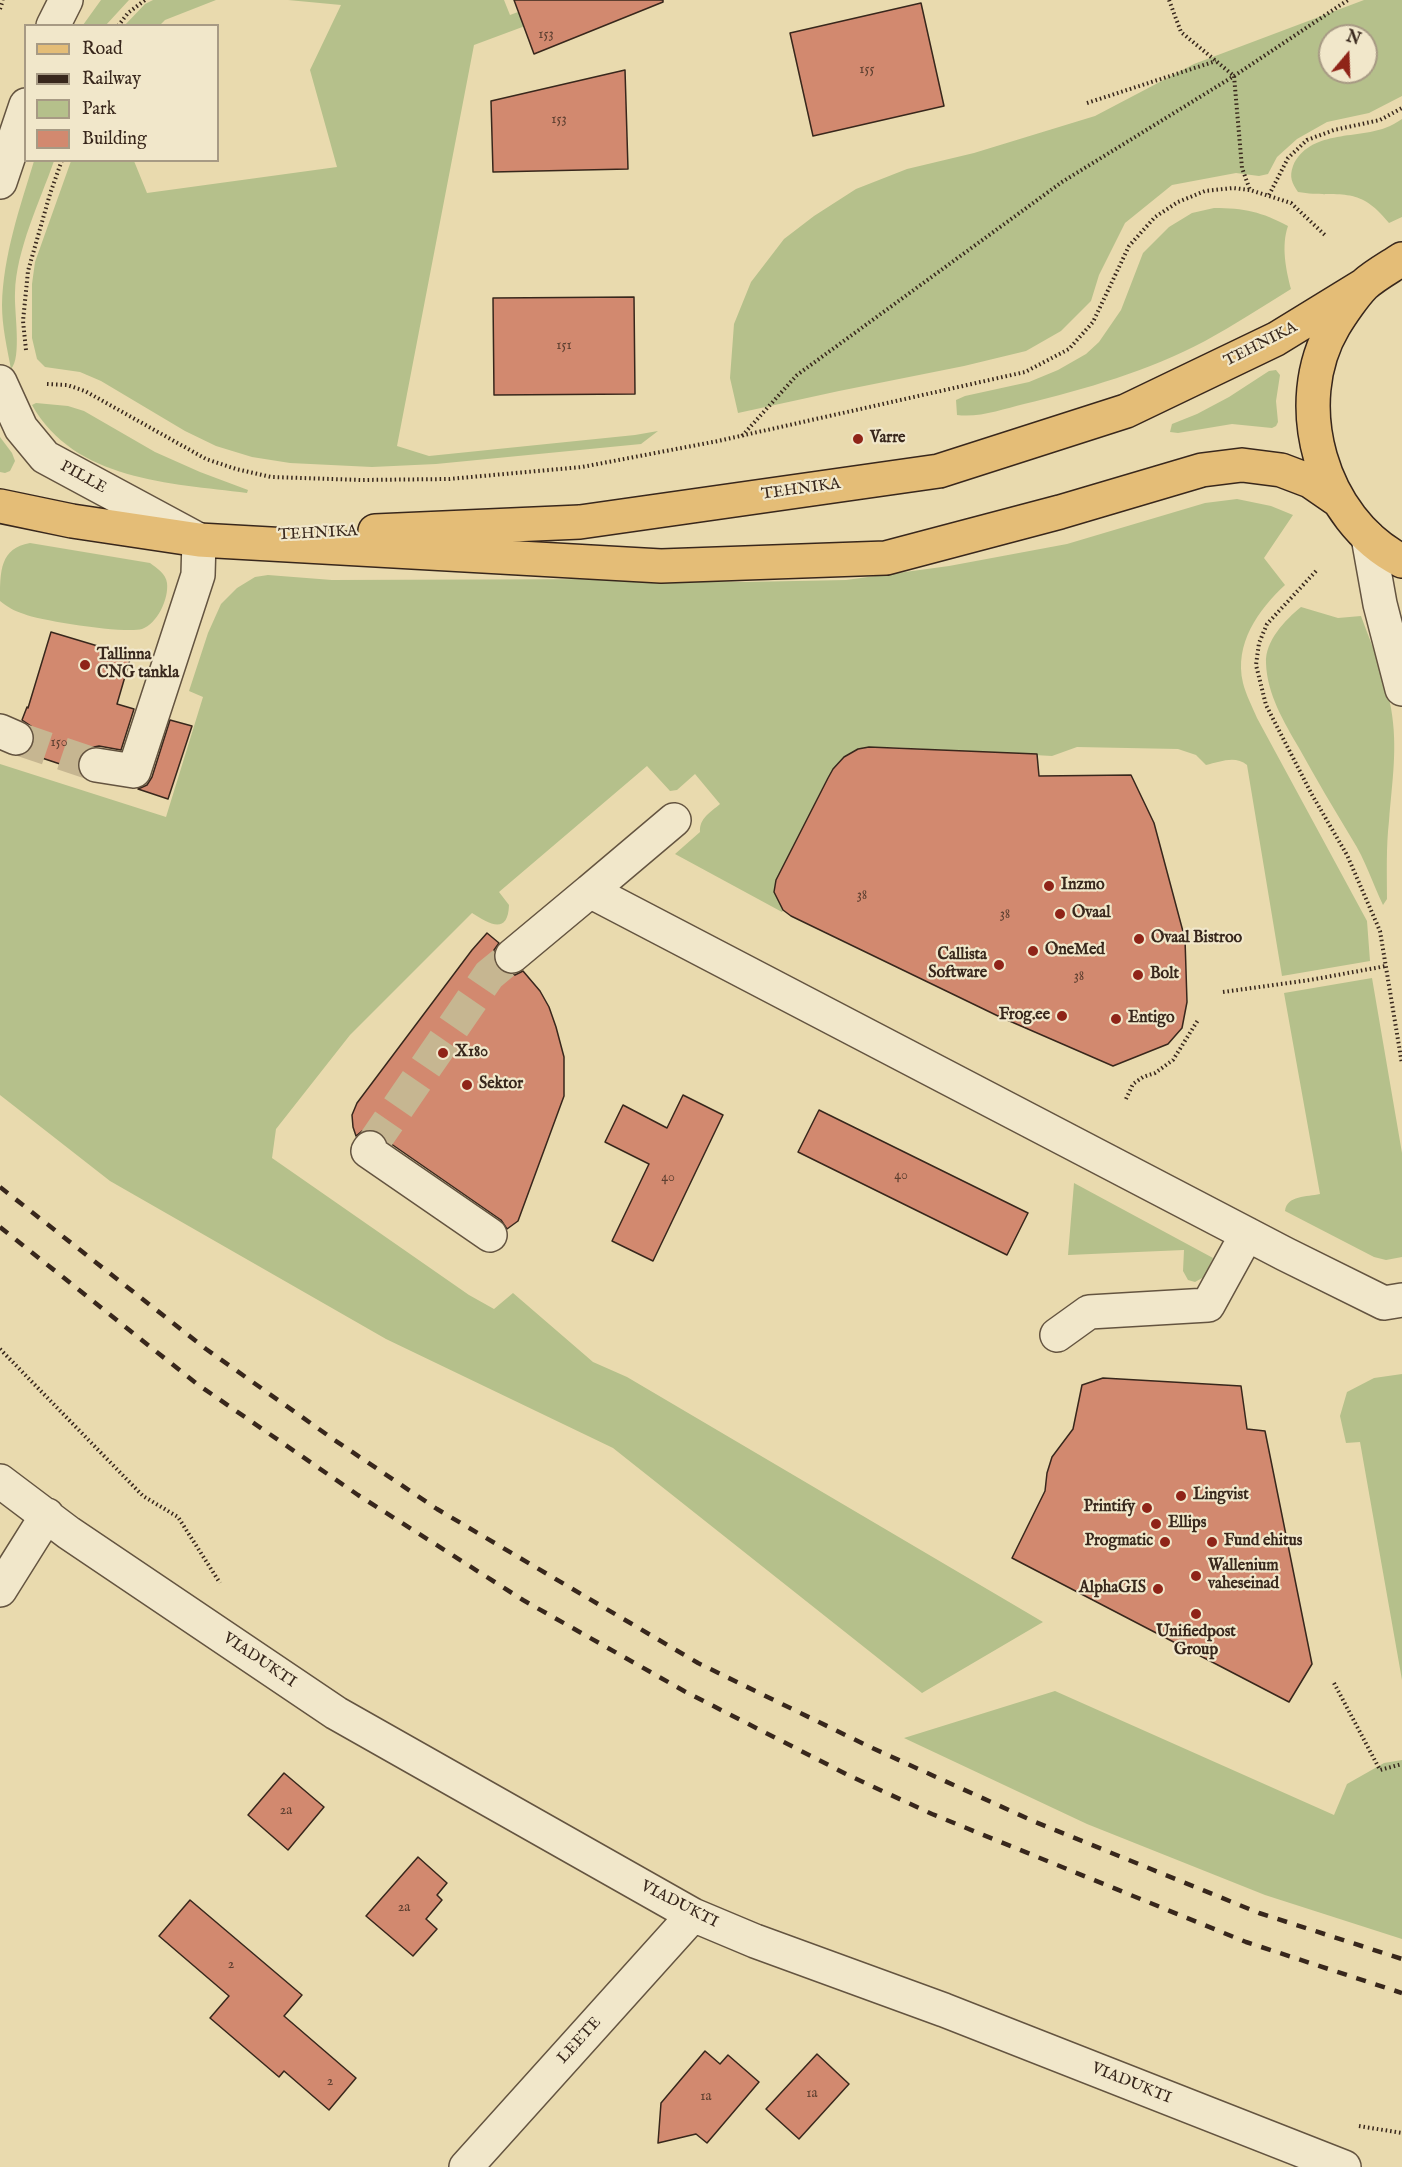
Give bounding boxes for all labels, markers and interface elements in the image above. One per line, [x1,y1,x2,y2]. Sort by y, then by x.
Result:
legend [24,24,219,162]
north arrow [1318,24,1378,84]
house number: 153 [538,27,554,43]
text: N [1343,27,1363,51]
text: Road [82,38,123,61]
house number: 155 [859,62,875,78]
text: Railway [82,68,141,91]
text: Park [82,98,116,121]
house number: 153 [551,112,567,128]
text: Building [82,128,147,151]
street label: TEHNIKA [1221,318,1301,372]
house number: 151 [556,338,572,354]
place label: Varre [870,429,905,449]
marker: Varre [851,432,865,446]
street label: PILLE [56,457,110,499]
street label: TEHNIKA [760,475,842,505]
street label: TEHNIKA [278,522,358,546]
place label: Tallinna CNG tankla [97,646,179,684]
marker: Tallinna CNG tankla [78,658,92,672]
house number: 150 [50,735,68,751]
place label: Inzmo [1061,876,1105,896]
marker: Inzmo [1042,879,1056,893]
house number: 38 [857,888,867,904]
place label: Ovaal [1072,904,1111,924]
house number: 38 [1000,907,1010,923]
marker: Ovaal [1053,907,1067,921]
place label: Ovaal Bistroo [1151,929,1242,949]
marker: Ovaal Bistroo [1132,932,1146,946]
place label: OneMed [1045,941,1105,961]
marker: OneMed [1026,944,1040,958]
place label: Callista Software [928,946,987,984]
marker: Callista Software [992,958,1006,972]
place label: Bolt [1150,965,1179,985]
marker: Bolt [1131,968,1145,982]
house number: 38 [1074,969,1084,985]
place label: Frog.ee [999,1006,1050,1026]
marker: Frog.ee [1055,1009,1069,1023]
place label: Entigo [1128,1009,1175,1029]
marker: Entigo [1109,1012,1123,1026]
place label: X180 [455,1043,488,1063]
marker: X180 [436,1046,450,1060]
place label: Sektor [479,1075,523,1095]
marker: Sektor [460,1078,474,1092]
house number: 40 [894,1168,908,1184]
house number: 40 [661,1170,675,1186]
place label: Lingvist [1193,1486,1249,1506]
marker: Lingvist [1174,1489,1188,1503]
place label: Printify [1084,1498,1135,1518]
marker: Printify [1140,1501,1154,1515]
place label: Ellips [1168,1514,1206,1534]
marker: Ellips [1149,1517,1163,1531]
place label: Progmatic [1085,1532,1153,1552]
place label: Fund ehitus [1224,1532,1302,1552]
marker: Progmatic [1158,1535,1172,1549]
marker: Fund ehitus [1205,1535,1219,1549]
place label: Wallenium vaheseinad [1208,1557,1279,1595]
marker: Wallenium vaheseinad [1189,1569,1203,1583]
place label: AlphaGIS [1079,1579,1146,1599]
marker: AlphaGIS [1151,1582,1165,1596]
marker: Unifiedpost Group [1189,1607,1203,1621]
place label: Unifiedpost Group [1156,1623,1236,1661]
street label: VIADUKTI [219,1629,299,1693]
house number: 2a [280,1803,292,1819]
street label: VIADUKTI [637,1877,721,1933]
house number: 2a [398,1900,410,1916]
house number: 2 [228,1957,234,1973]
street label: LEETE [554,2014,606,2068]
street label: VIADUKTI [1088,2059,1174,2109]
house number: 2 [327,2074,333,2090]
house number: 1a [806,2086,818,2102]
house number: 1a [700,2089,712,2105]

